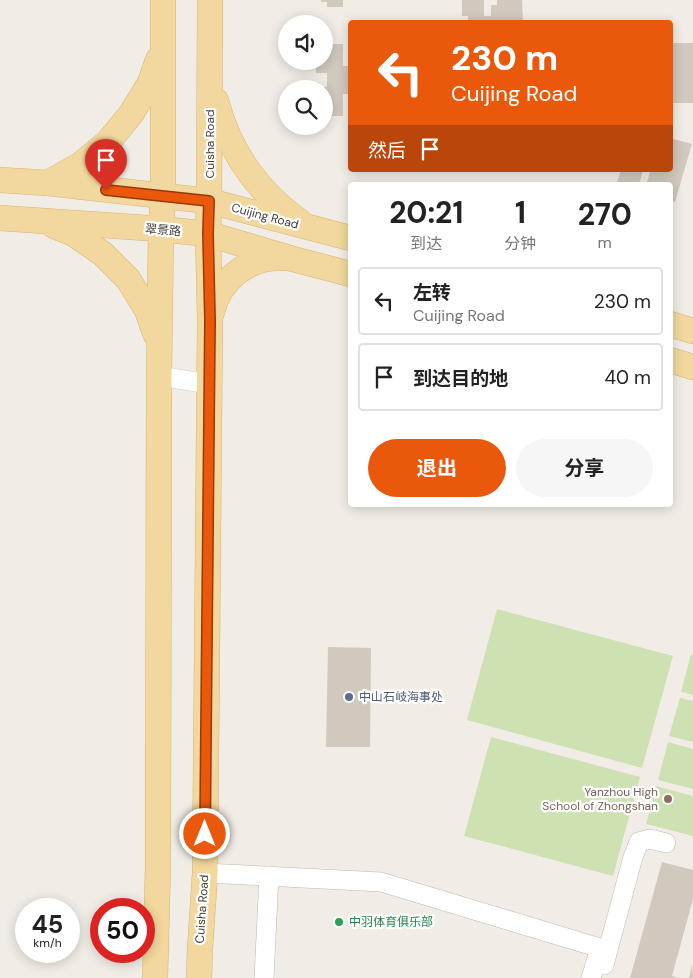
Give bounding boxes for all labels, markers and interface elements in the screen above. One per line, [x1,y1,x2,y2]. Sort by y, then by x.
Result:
map controls [278,15,333,135]
button: sound [278,15,333,70]
text: 230 m [451,35,558,81]
icon: left [368,40,433,105]
text: Cuijing Road [451,79,577,108]
button: search [278,80,333,135]
street label: Cuisha Road [202,110,218,178]
icon: arrive [416,135,444,163]
text: 然后 [368,138,406,163]
pin [85,139,127,190]
icon: arrive [92,146,120,174]
text: 20:21 [389,193,463,232]
text: 1 [515,193,526,232]
text: 270 [578,195,632,234]
street label: Cuijing Road [230,199,300,233]
street label: 翠景路 [144,220,182,240]
text: m [598,232,612,253]
text: 到达 [410,233,442,254]
text: 分钟 [504,233,536,254]
text: 左转 [413,280,451,305]
icon: left [370,287,398,315]
text: 230 m [594,289,651,314]
text: Cuijing Road [413,305,505,326]
icon: arrive [370,363,398,391]
text: 40 m [604,365,651,390]
text: 到达目的地 [413,366,508,391]
button: 退出 [368,439,506,497]
button: 分享 [516,439,653,497]
place label: 中山石岐海事处 [359,689,443,705]
marker: 中山石岐海事处 [343,691,355,703]
place label: Yanzhou High School of Zhongshan [542,784,658,814]
marker: Yanzhou High School of Zhongshan [662,793,674,805]
position arrow [178,807,230,859]
street label: Cuisha Road [192,874,212,944]
speed limit sign: 50 [90,898,155,963]
text: 45 [32,908,63,941]
place label: 中羽体育俱乐部 [349,914,433,930]
marker: 中羽体育俱乐部 [333,916,345,928]
text: km/h [33,935,62,951]

